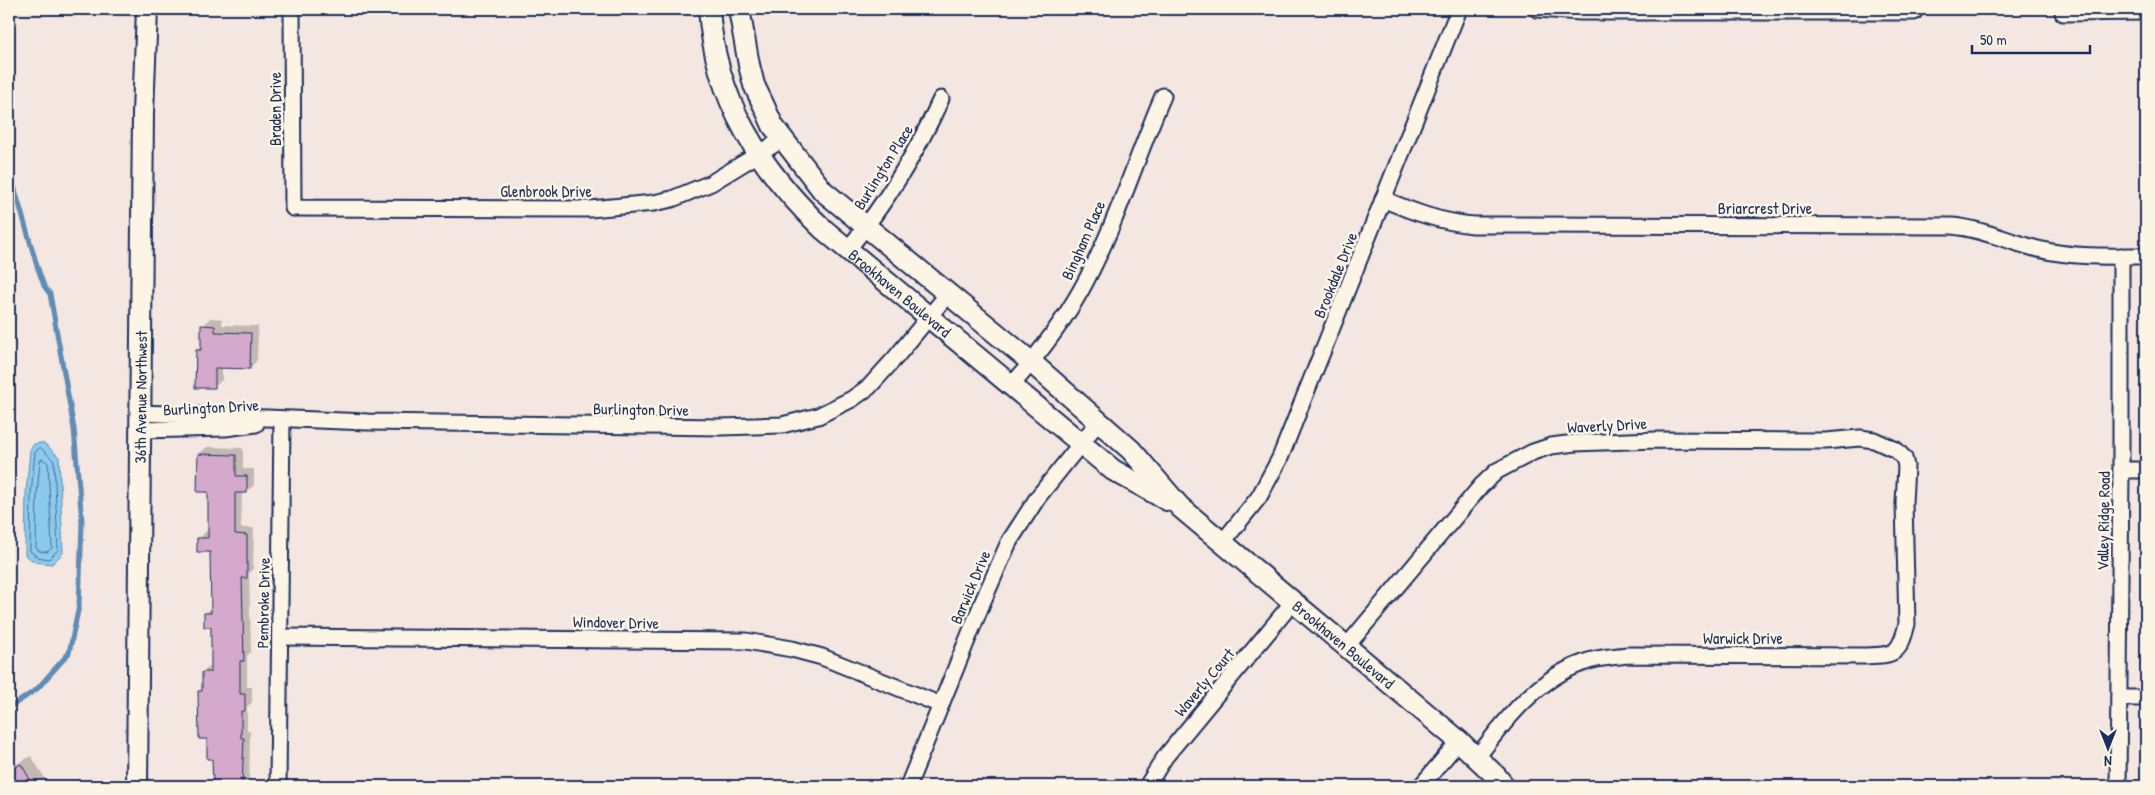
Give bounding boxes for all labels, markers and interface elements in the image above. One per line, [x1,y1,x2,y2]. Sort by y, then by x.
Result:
scale bar [1972,22,2090,54]
text: 50 m [1980,29,2007,50]
street label: Braden Drive [264,71,286,146]
street label: Burlington Place [848,120,918,214]
street label: Glenbrook Drive [500,180,592,202]
street label: Bingham Place [1056,196,1110,283]
street label: Briarcrest Drive [1718,197,1813,219]
street label: Brookdale Drive [1308,228,1362,321]
street label: Brookhaven Boulevard [844,244,956,342]
street label: 36th Avenue Northwest [129,330,152,463]
street label: Burlington Drive [163,393,260,420]
street label: Burlington Drive [593,397,690,421]
street label: Waverly Drive [1567,412,1648,438]
street label: Valley Ridge Road [2091,471,2115,571]
street label: Barwick Drive [945,546,996,627]
street label: Pembroke Drive [251,557,275,649]
street label: Brookhaven Boulevard [1288,595,1400,694]
street label: Windover Drive [573,610,660,634]
street label: Warwick Drive [1703,627,1784,649]
street label: Waverly Court [1169,643,1239,721]
north arrow [2082,722,2132,772]
text: N [2104,752,2112,771]

